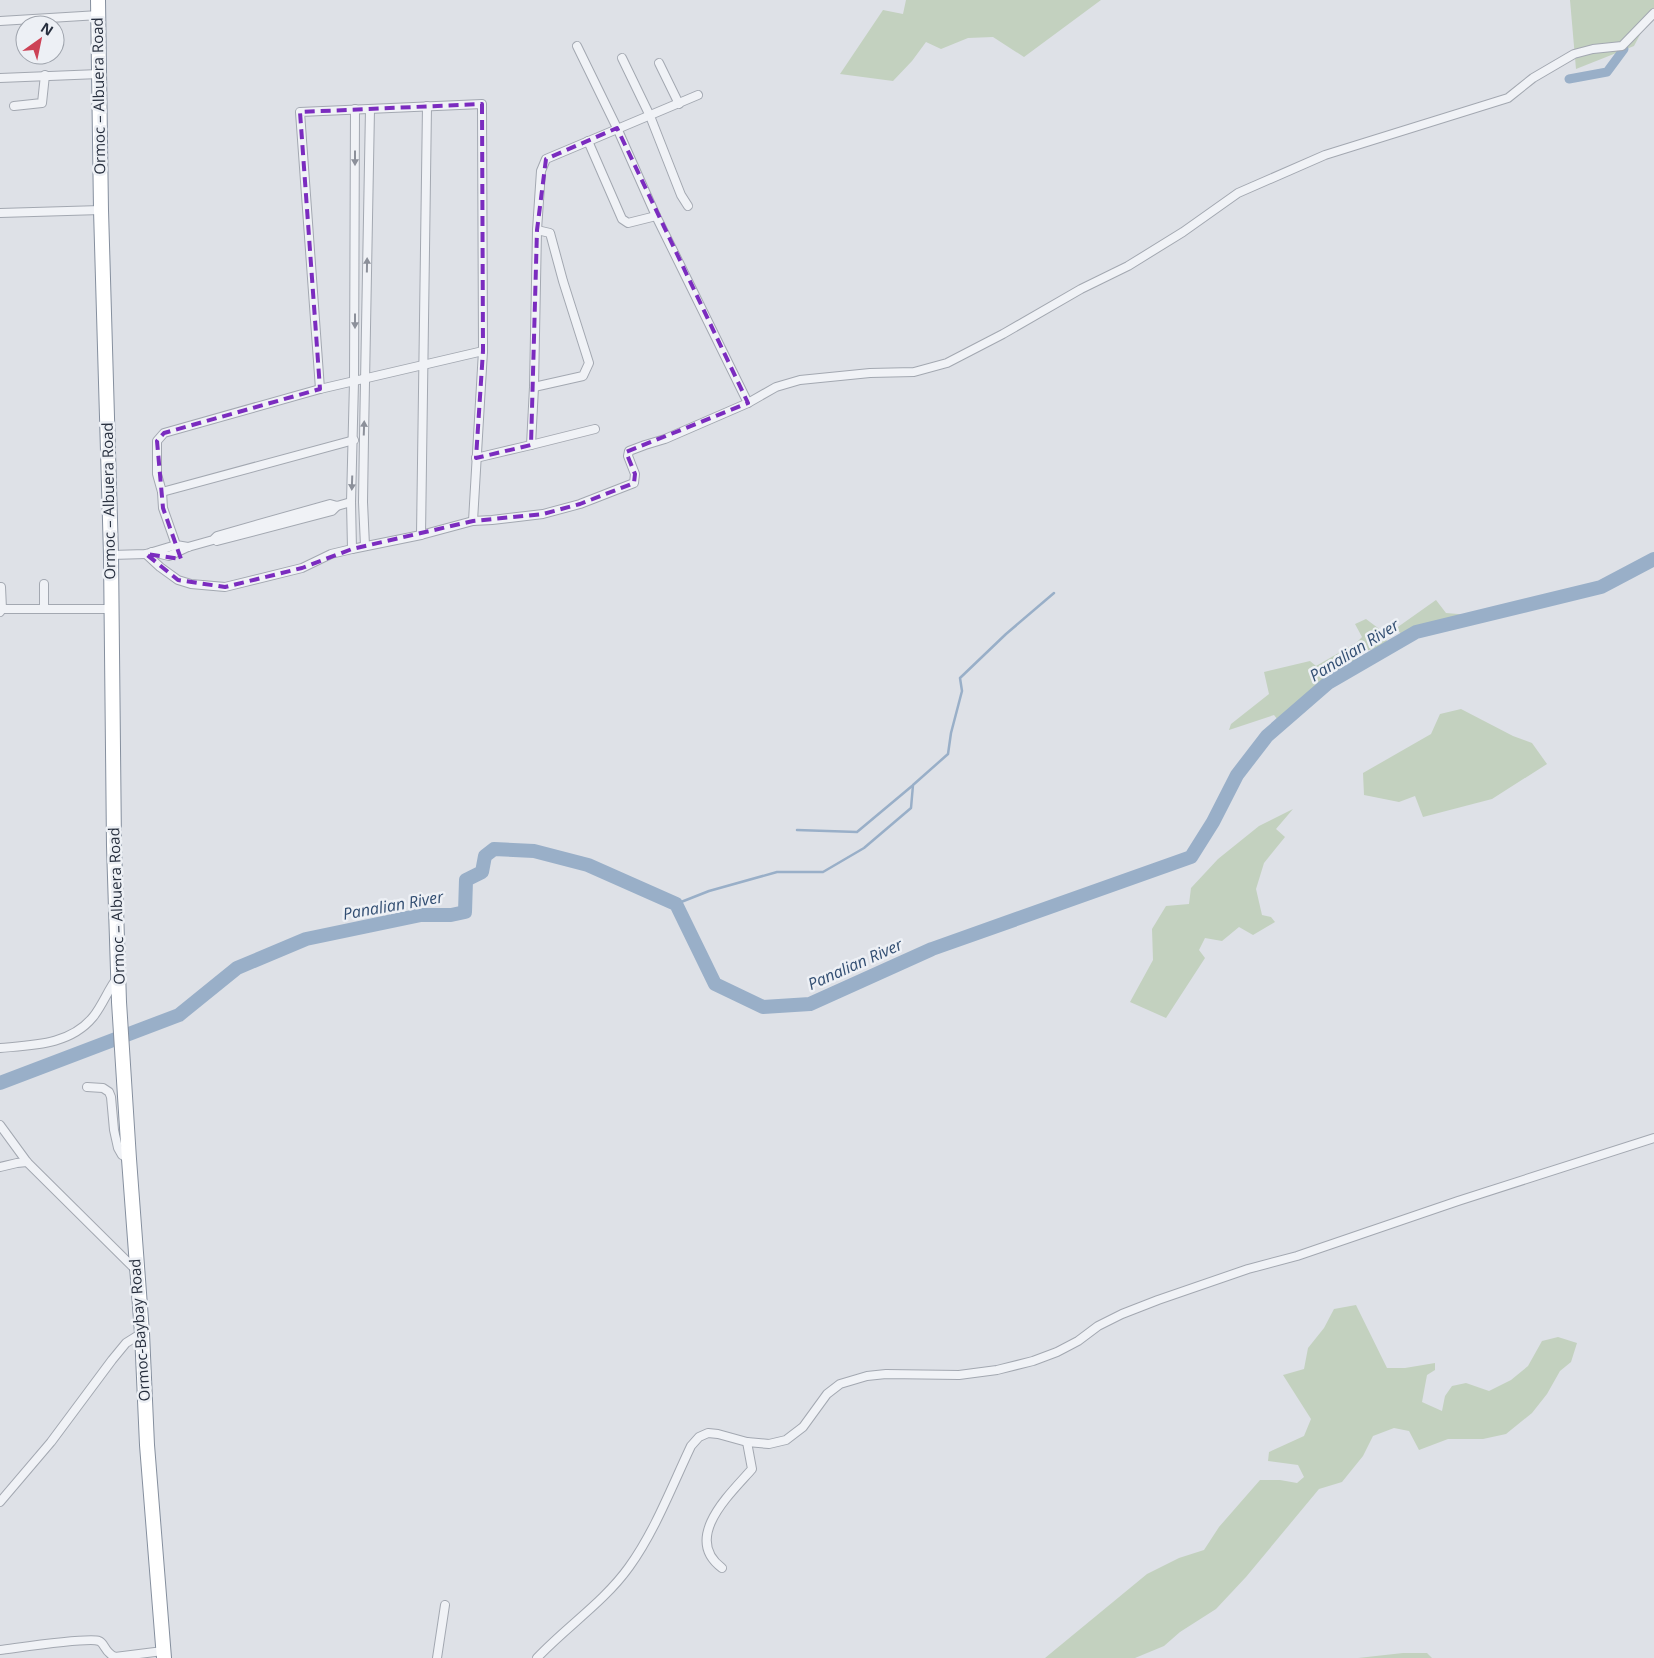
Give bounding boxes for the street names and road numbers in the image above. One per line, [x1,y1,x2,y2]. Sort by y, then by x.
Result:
street label: Ormoc – Albuera Road [87,17,109,175]
street label: Ormoc – Albuera Road [97,422,119,580]
street label: Ormoc – Albuera Road [103,827,129,985]
street label: Ormoc-Baybay Road [124,1258,154,1402]

